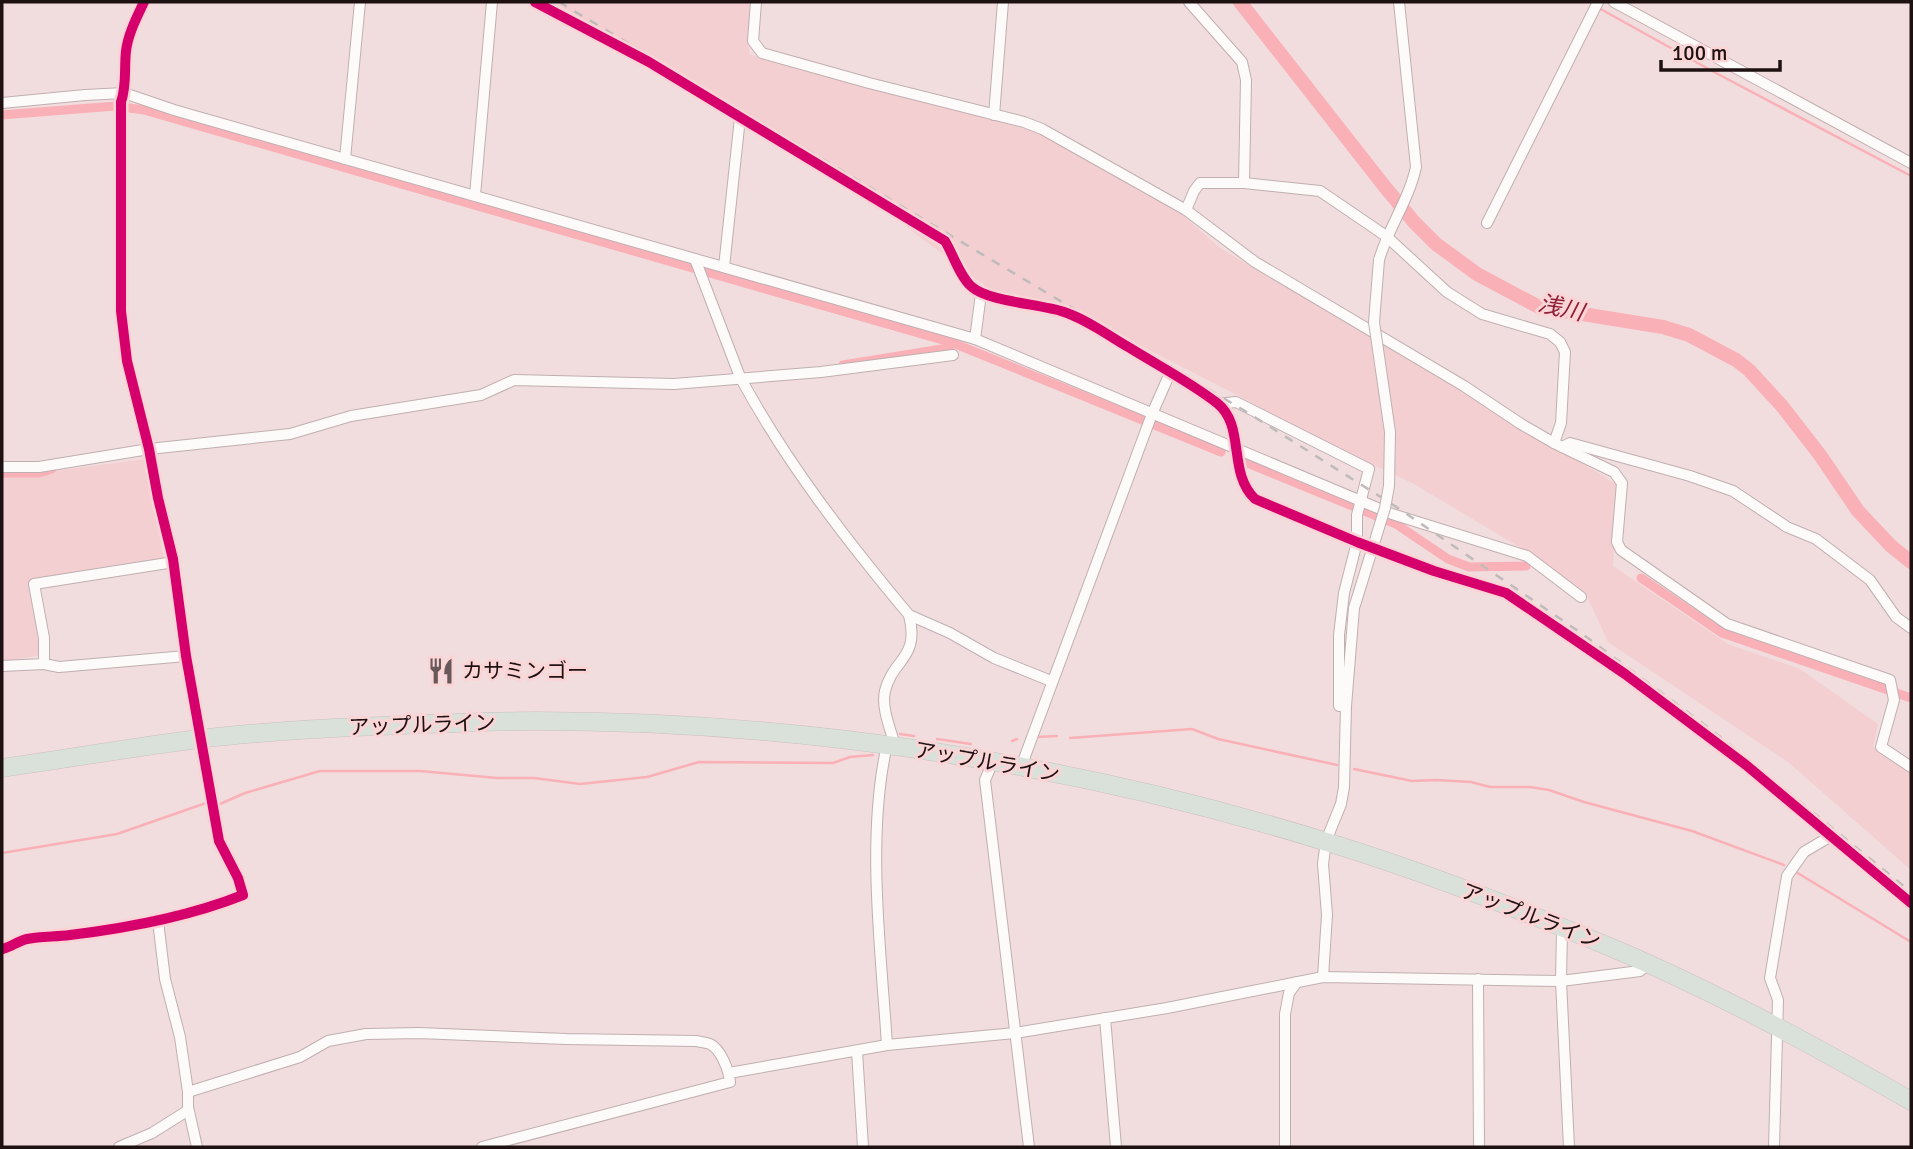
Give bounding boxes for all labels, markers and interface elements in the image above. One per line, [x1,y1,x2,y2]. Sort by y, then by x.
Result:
scale bar [1661,28,1780,72]
text: 100 m [1672,40,1727,66]
water label: 浅川 [1535,289,1590,328]
restaurant icon: カサミンゴー [426,656,456,686]
place label: カサミンゴー [462,658,588,684]
street label: アップルライン [348,709,496,741]
street label: アップルライン [912,736,1062,788]
street label: アップルライン [1458,878,1604,954]

